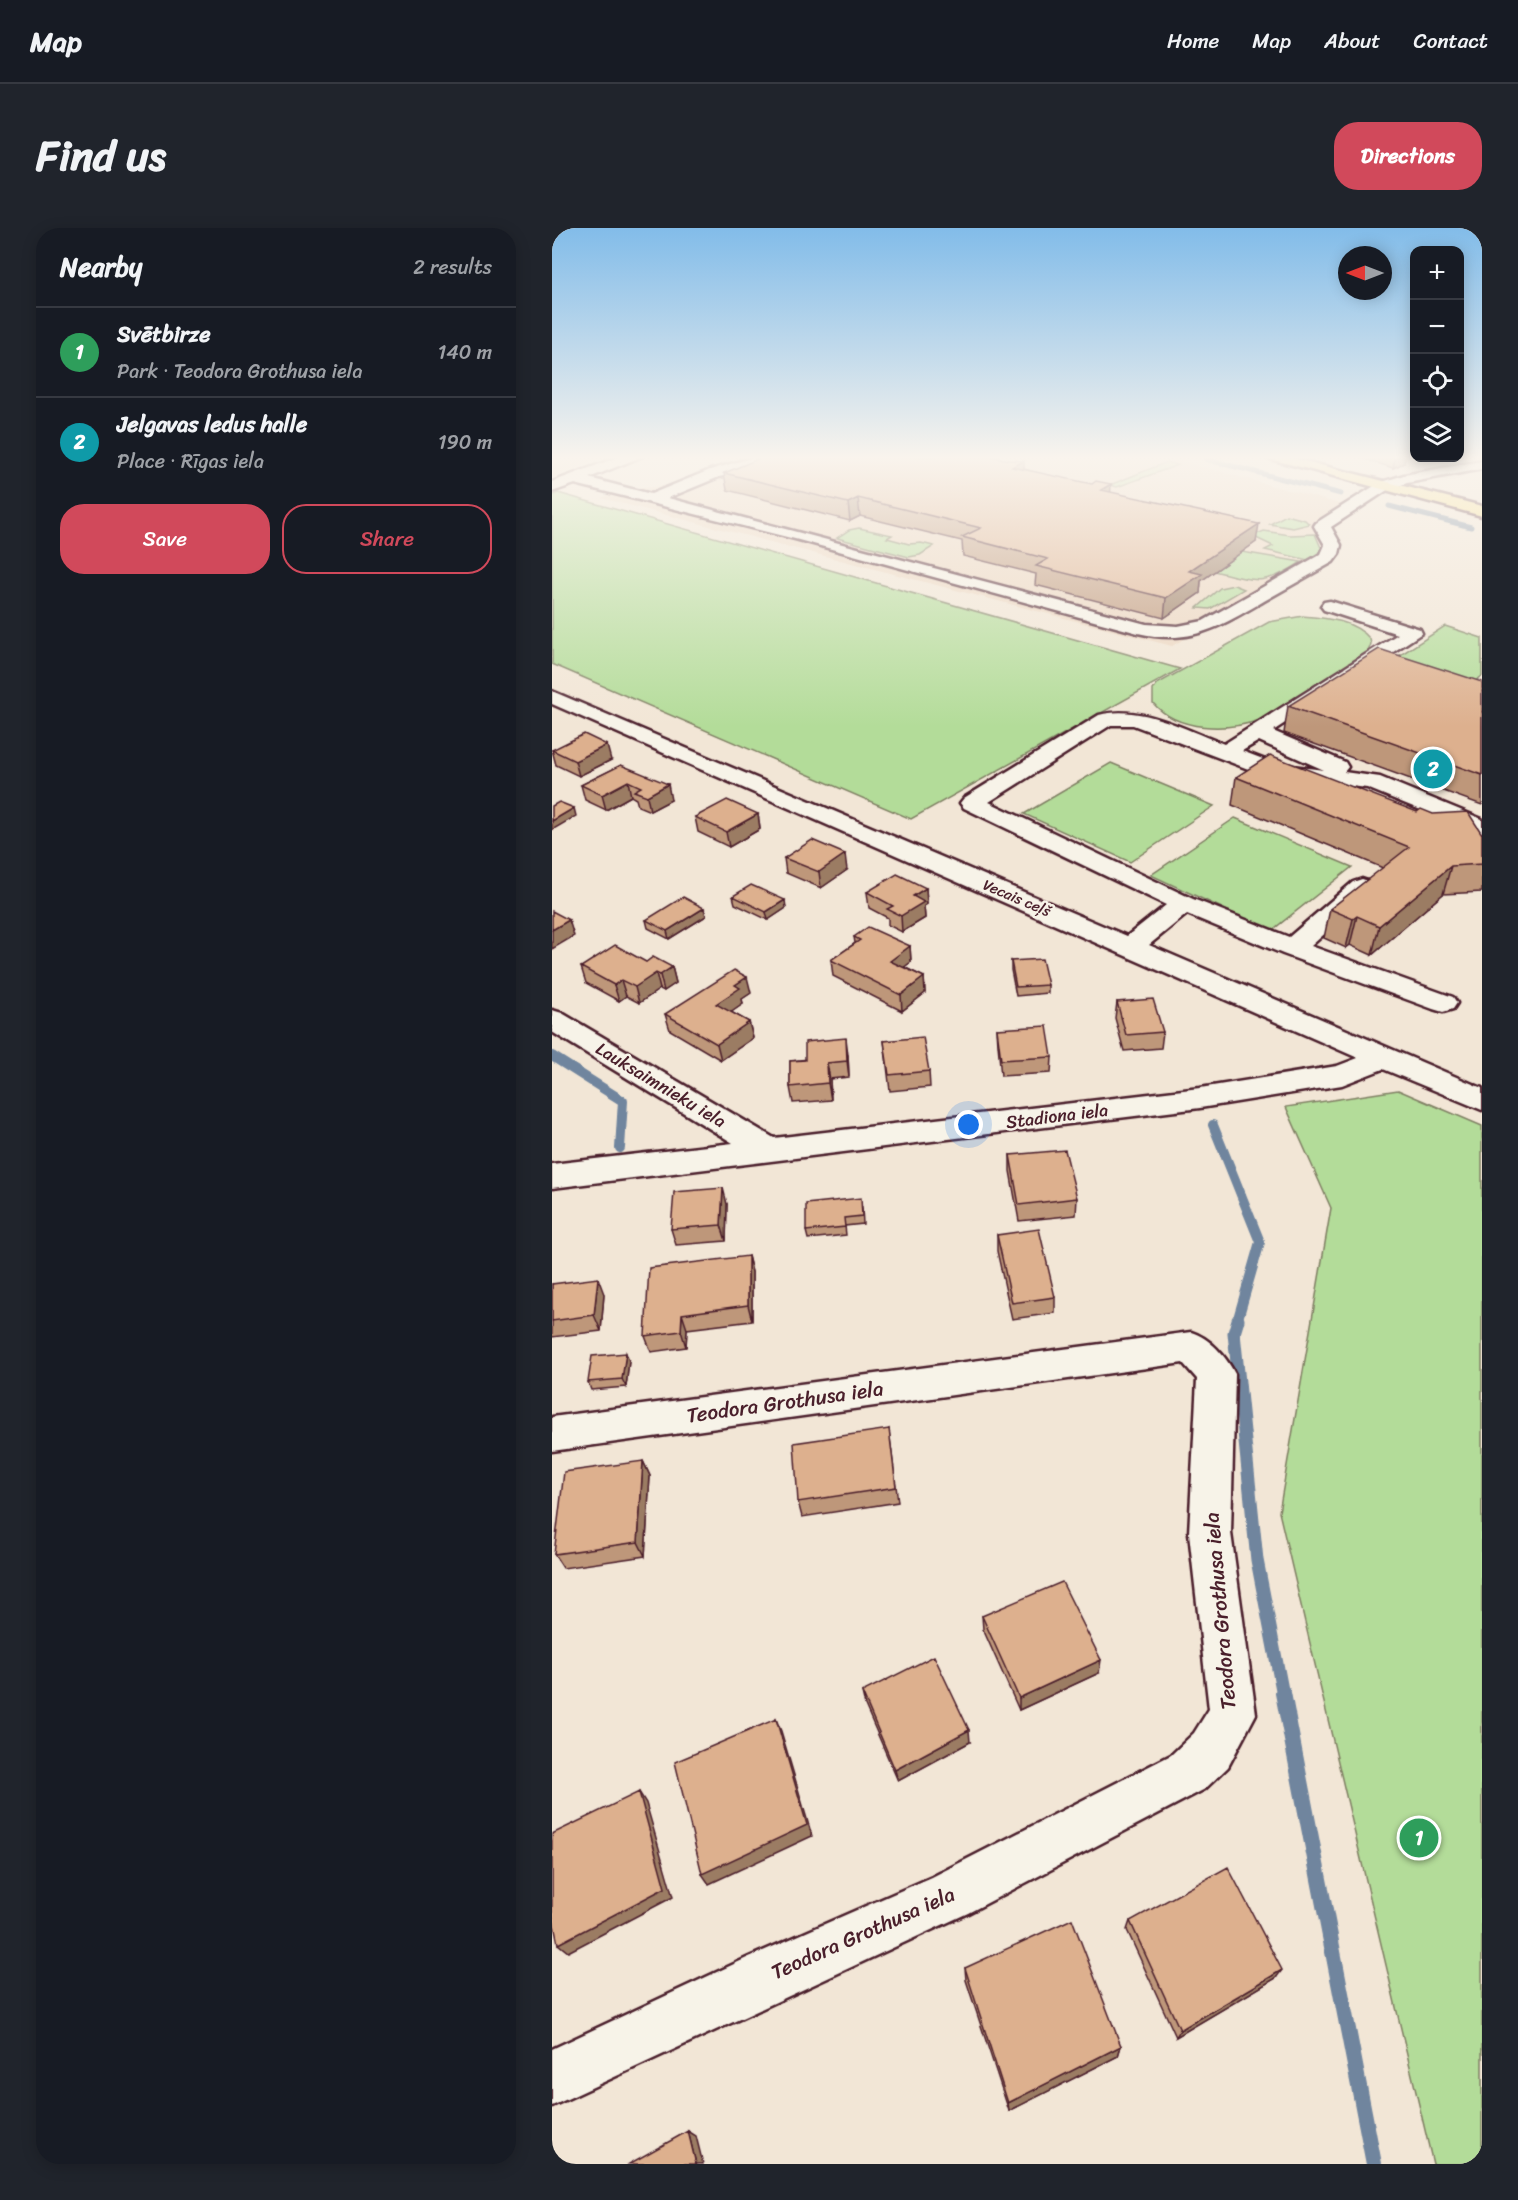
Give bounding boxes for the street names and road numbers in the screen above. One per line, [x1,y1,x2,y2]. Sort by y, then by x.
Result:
street label: Vecais ceļš [979,872,1056,924]
street label: Lauksaimnieku iela [589,1033,733,1137]
street label: Stadiona iela [1004,1094,1110,1138]
street label: Teodora Grothusa iela [684,1369,886,1435]
street label: Teodora Grothusa iela [1192,1510,1248,1711]
street label: Teodora Grothusa iela [765,1875,962,1991]

